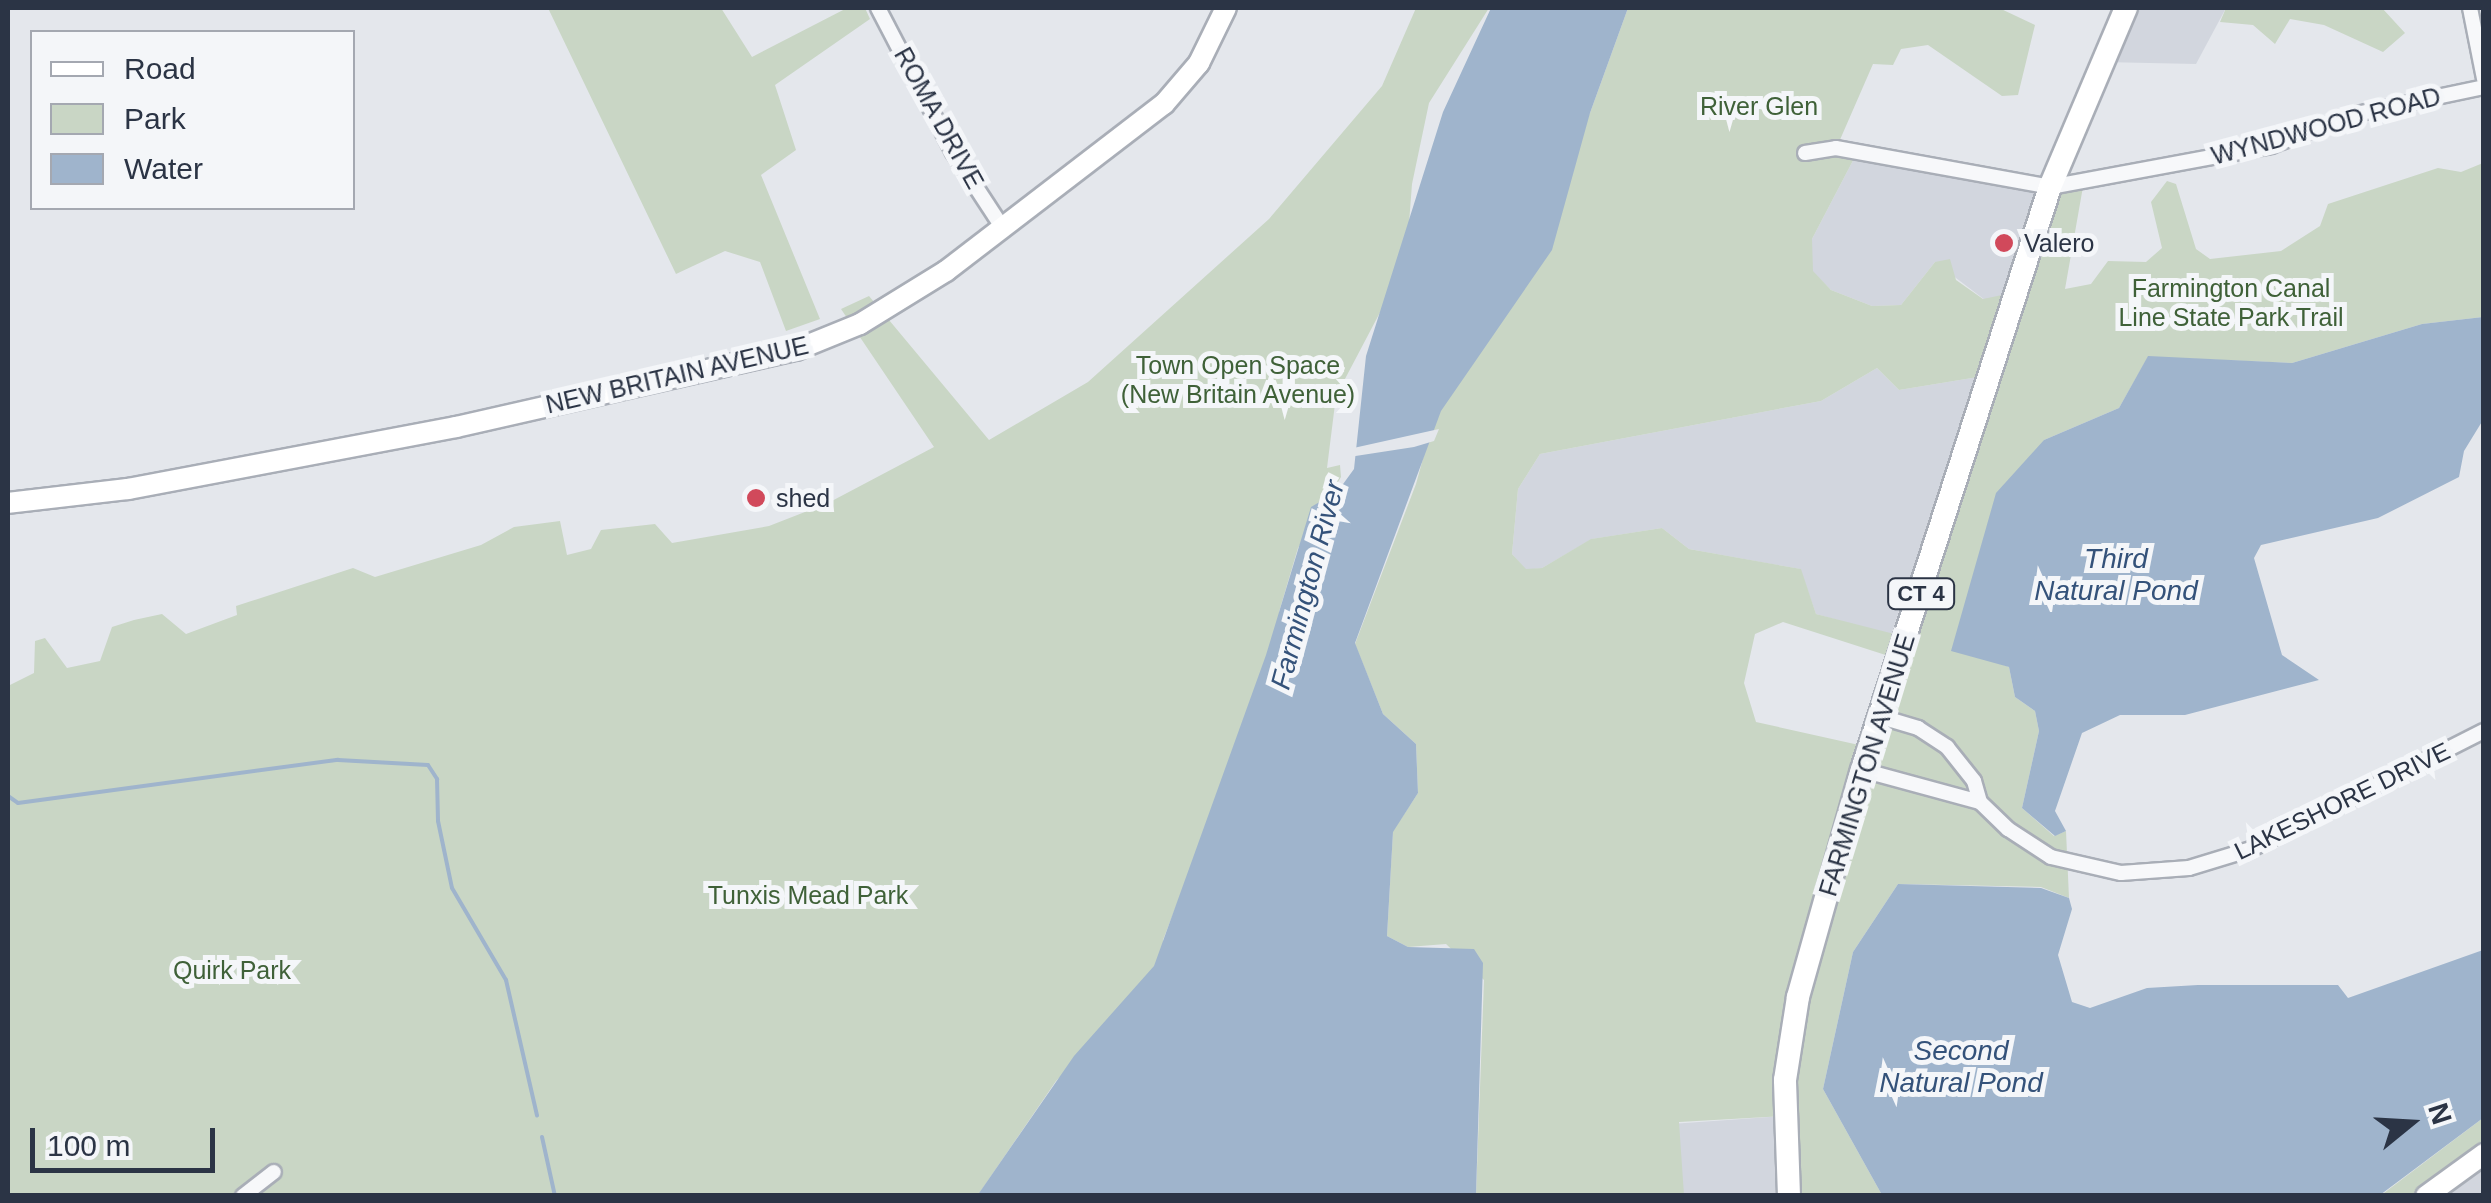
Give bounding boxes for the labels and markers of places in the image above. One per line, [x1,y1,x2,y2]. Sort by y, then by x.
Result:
place label: Valero [2024,228,2094,258]
marker: Valero [1993,232,2015,254]
place label: shed [776,483,830,513]
marker: shed [745,487,767,509]

